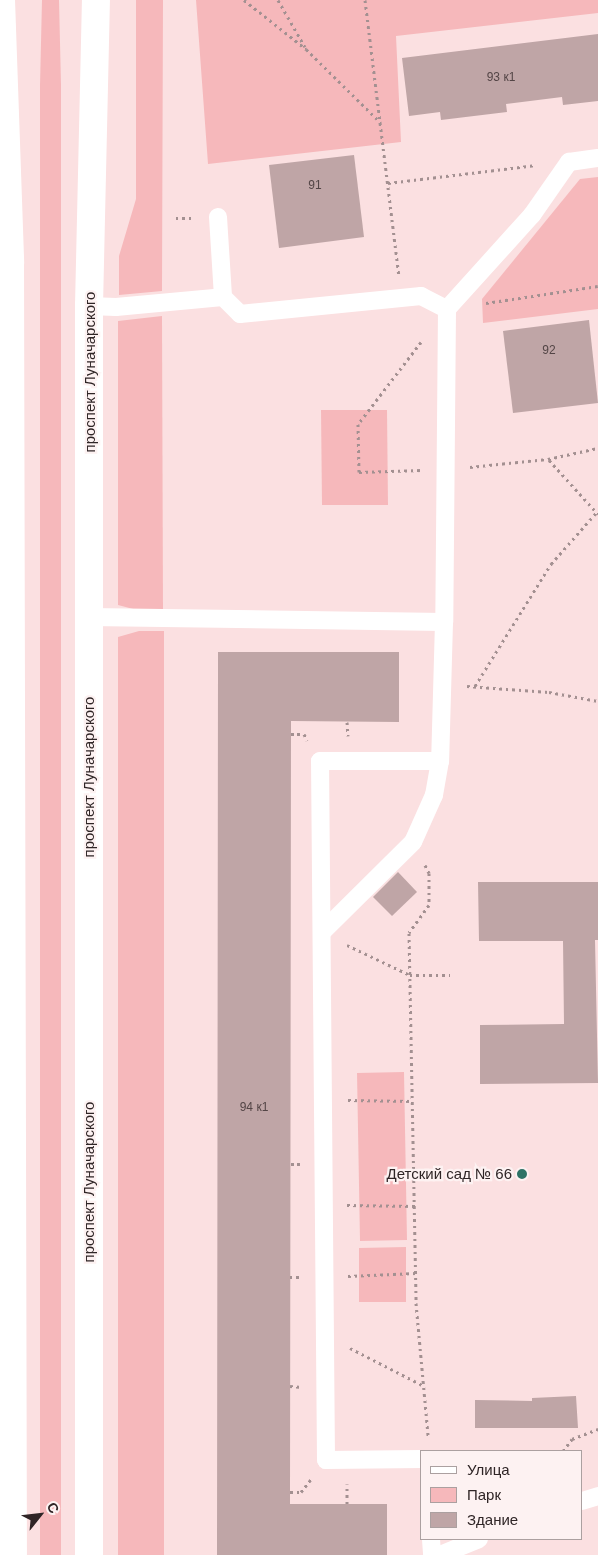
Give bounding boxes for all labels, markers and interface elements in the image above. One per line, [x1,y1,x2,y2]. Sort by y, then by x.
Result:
house number: 93 к1 [487,71,515,85]
house number: 91 [308,179,322,193]
street label: проспект Луначарского [81,292,99,452]
house number: 92 [542,344,556,358]
street label: проспект Луначарского [80,697,98,857]
house number: 94 к1 [240,1101,268,1115]
street label: проспект Луначарского [80,1102,98,1262]
place label: Детский сад № 66 [387,1165,512,1183]
marker: Детский сад № 66 [516,1168,528,1180]
legend [420,1450,583,1540]
text: Улица [467,1461,510,1478]
text: Парк [467,1486,501,1503]
north arrow [15,1490,65,1540]
text: С [44,1499,63,1516]
text: Здание [467,1511,518,1528]

